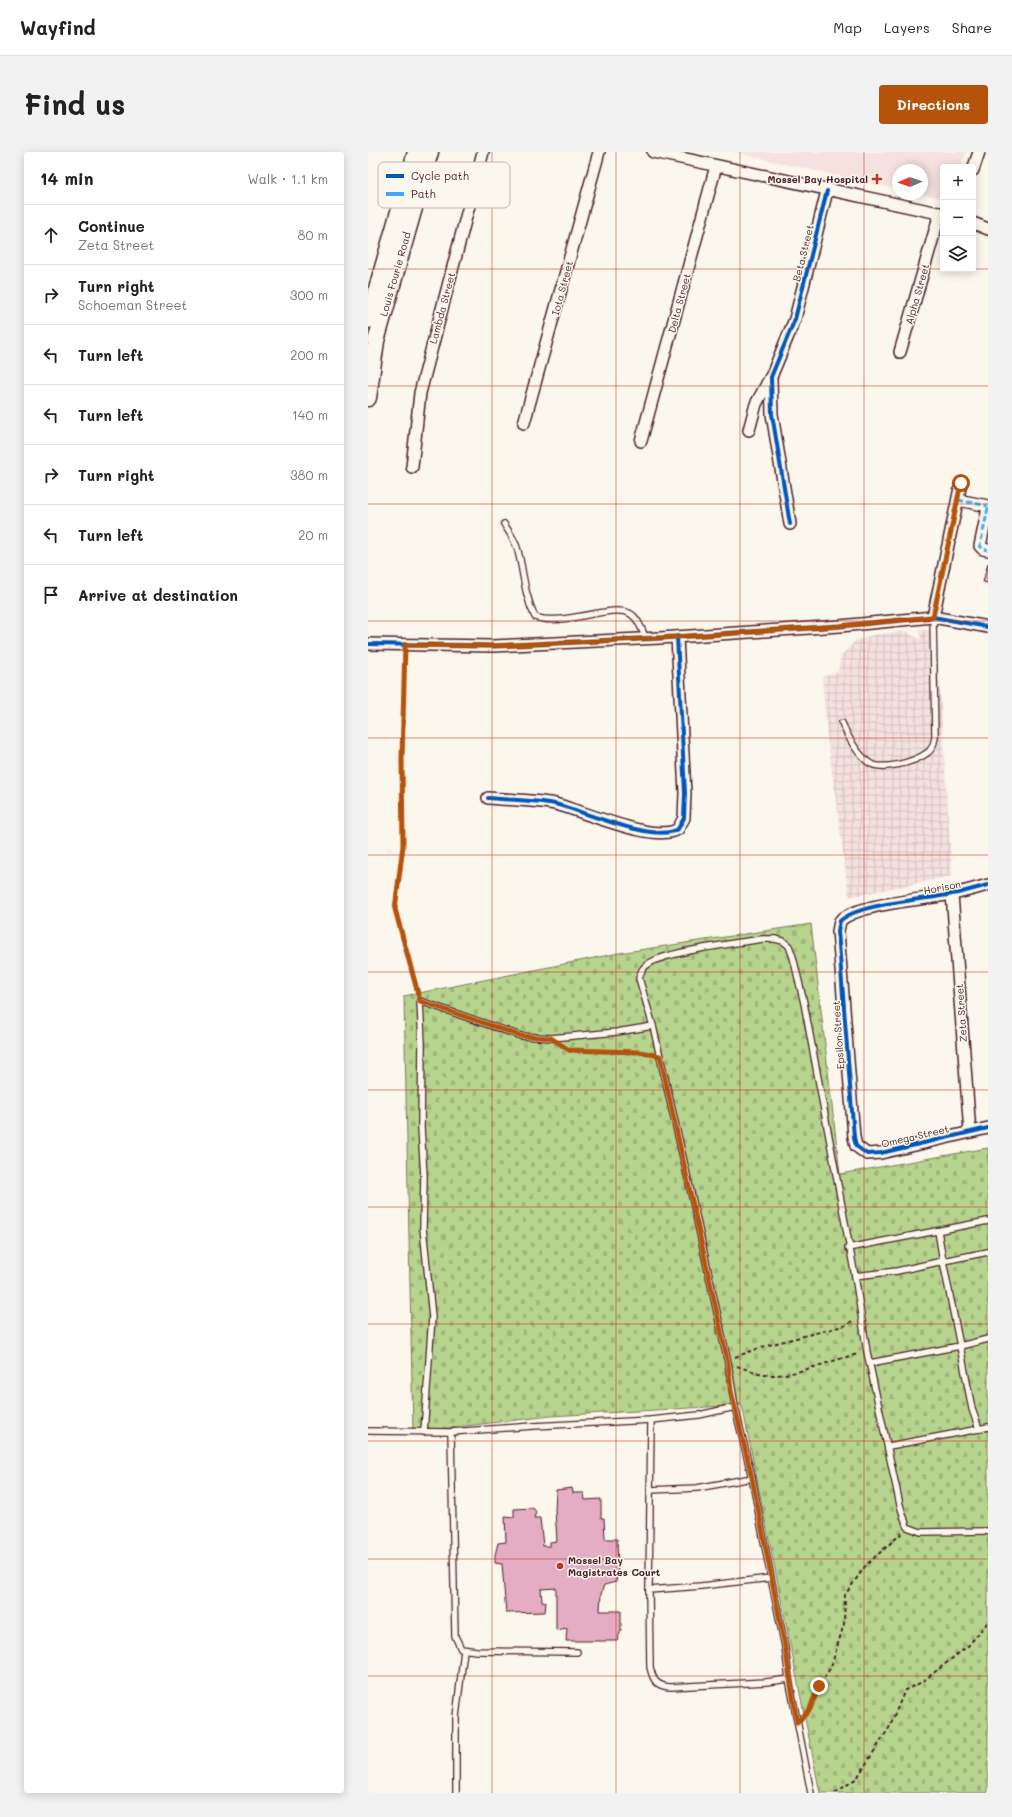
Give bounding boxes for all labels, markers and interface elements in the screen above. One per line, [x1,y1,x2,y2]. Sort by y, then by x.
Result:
text: Wayfind [20,15,96,40]
text: Map [833,18,862,37]
text: Layers [884,18,930,37]
text: Share [952,18,992,37]
button: Directions [879,85,988,124]
text: Find us [24,86,125,122]
legend [378,162,510,208]
north arrow [892,164,928,200]
map controls [940,164,976,272]
button: + [940,164,976,200]
text: 14 min [40,167,93,189]
text: Cycle path [411,168,469,183]
text: Walk · 1.1 km [247,170,328,187]
place label: Mossel Bay Hospital [767,172,868,186]
marker: Mossel Bay Hospital [871,173,883,185]
text: Path [411,186,436,201]
button: − [940,200,976,236]
text: Continue [78,216,145,236]
street label: Beta Street [789,223,817,283]
icon: ahead [40,224,62,246]
text: 80 m [298,226,328,243]
street label: Louis Fourie Road [376,230,414,318]
text: Zeta Street [78,236,154,253]
button: layers [940,236,976,272]
street label: Iota Street [548,259,576,317]
street label: Alpha Street [902,262,932,326]
street label: Lambda Street [426,271,458,345]
street label: Delta Street [664,272,694,334]
text: Turn right [78,276,155,296]
icon: right [40,284,62,306]
text: 300 m [290,286,328,303]
text: Schoeman Street [78,296,187,313]
icon: left [40,344,62,366]
text: Turn left [78,345,143,365]
text: 200 m [290,346,328,363]
icon: left [40,404,62,426]
text: Turn left [78,405,143,425]
text: 140 m [292,406,328,423]
icon: right [40,464,62,486]
text: Turn right [78,465,155,485]
text: 380 m [290,466,328,483]
route start [952,474,970,492]
icon: left [40,524,62,546]
text: Turn left [78,525,143,545]
text: 20 m [298,526,328,543]
icon: arrive [40,584,62,606]
text: Arrive at destination [78,585,238,605]
street label: Horison [922,877,962,897]
street label: Zeta Street [952,983,970,1043]
street label: Epsilon Street [829,1000,847,1070]
street label: Omega Street [880,1121,950,1151]
place label: Mossel Bay Magistrates Court [568,1553,661,1579]
marker: Mossel Bay Magistrates Court [555,1561,565,1571]
route end [810,1677,828,1695]

